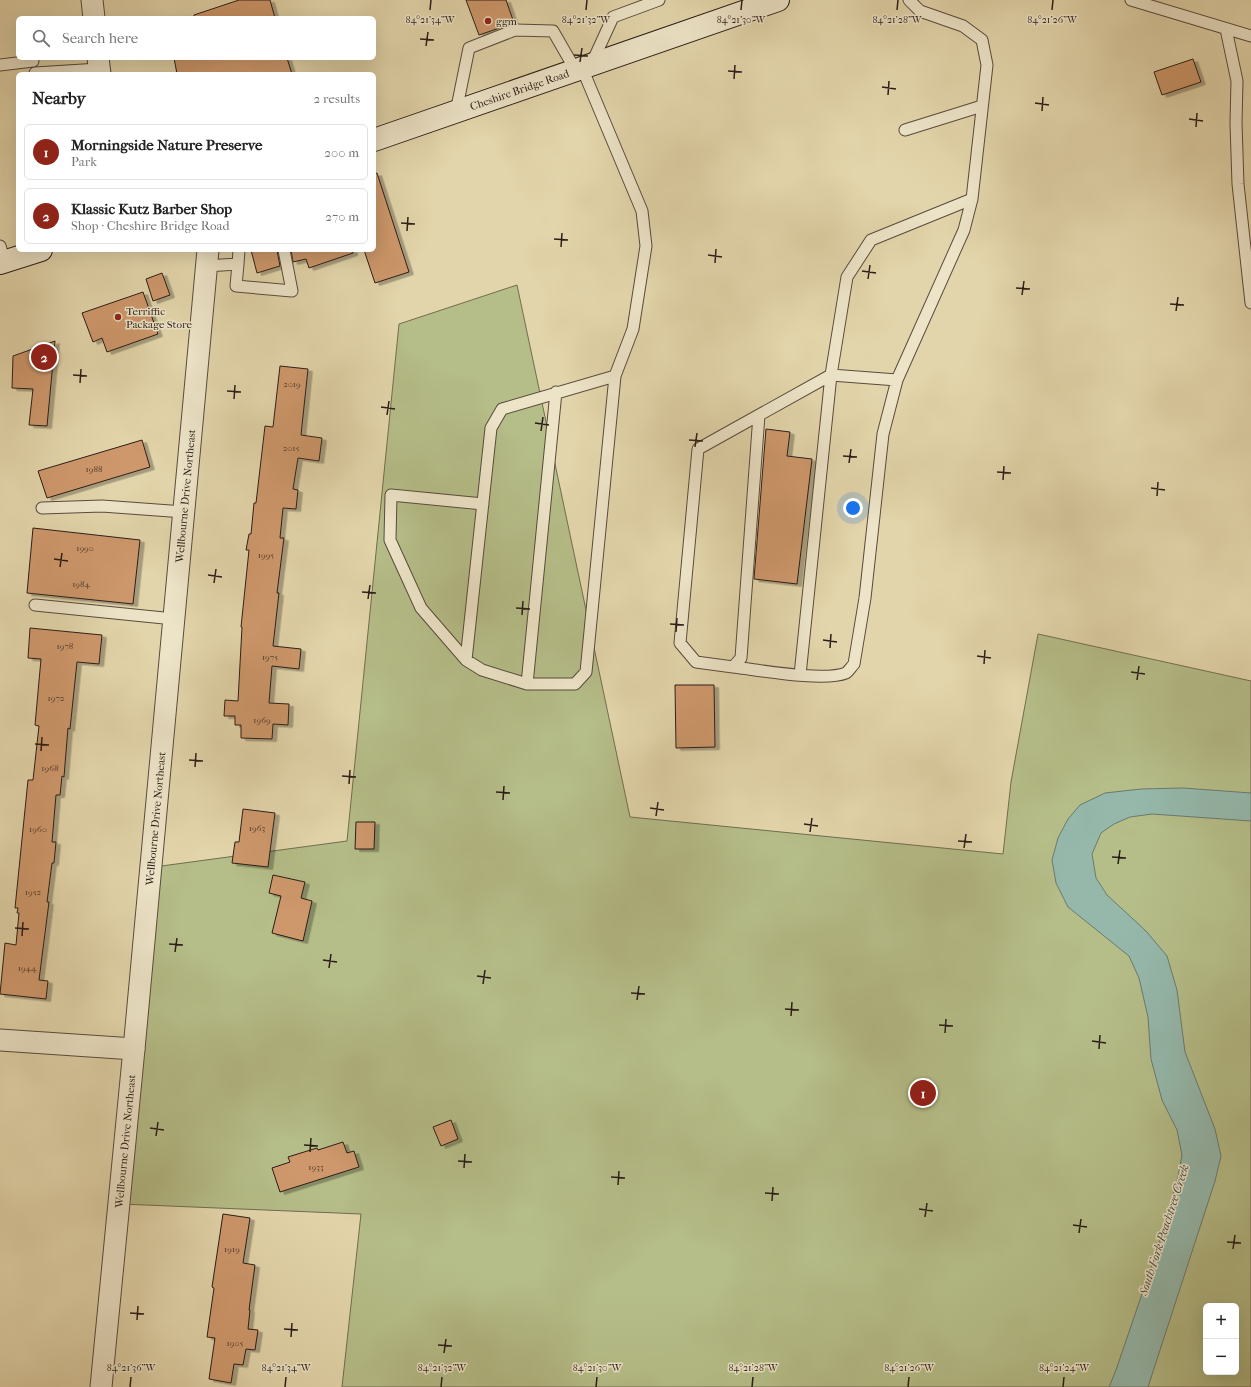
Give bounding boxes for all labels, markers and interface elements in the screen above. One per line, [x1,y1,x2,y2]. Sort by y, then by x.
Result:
text: 84°21'34"W [405,14,456,26]
text: 84°21'32"W [562,14,611,26]
text: 84°21'30"W [717,14,767,26]
text: 84°21'28"W [872,14,923,26]
text: 84°21'26"W [1027,14,1078,26]
place label: ggm [496,15,518,28]
search box [16,16,376,60]
marker: ggm [483,16,493,26]
icon: search [30,27,52,49]
text: Search here [62,29,138,47]
street label: Cheshire Bridge Road [468,66,572,113]
text: Nearby [32,88,86,108]
text: 2 results [314,91,360,106]
text: Morningside Nature Preserve [71,136,262,154]
text: 1 [44,145,48,160]
text: 200 m [324,145,359,160]
text: Park [71,154,97,169]
text: Klassic Kutz Barber Shop [71,200,232,218]
text: 2 [43,209,49,224]
text: 270 m [325,209,359,224]
text: Shop · Cheshire Bridge Road [71,218,230,233]
place label: Terriffic Package Store [126,305,193,331]
marker: Terriffic Package Store [113,312,123,322]
pin: 2 [31,342,57,372]
house number: 2019 [283,379,301,389]
street label: Wellbourne Drive Northeast [172,429,198,564]
house number: 2015 [283,443,299,453]
house number: 1988 [86,464,103,474]
your location [843,498,863,518]
house number: 1990 [76,543,94,553]
house number: 1995 [258,550,274,560]
house number: 1984 [72,579,91,589]
house number: 1978 [57,641,74,651]
house number: 1975 [262,652,278,662]
house number: 1972 [48,693,65,703]
house number: 1969 [253,715,271,725]
street label: Wellbourne Drive Northeast [143,751,168,887]
house number: 1968 [41,763,59,773]
house number: 1963 [249,823,266,833]
house number: 1960 [29,824,47,834]
house number: 1952 [25,887,42,897]
house number: 1944 [18,963,37,973]
street label: Wellbourne Drive Northeast [112,1074,138,1210]
pin: 1 [910,1078,936,1108]
house number: 1933 [308,1162,324,1172]
water label: South Fork Peachtree Creek [1136,1163,1192,1298]
house number: 1919 [224,1244,240,1254]
map controls [1203,1303,1239,1375]
button: + [1203,1303,1239,1339]
house number: 1905 [227,1338,243,1348]
button: − [1203,1339,1239,1375]
text: 84°21'36"W [107,1362,156,1374]
text: 84°21'34"W [261,1362,312,1374]
text: 84°21'32"W [418,1362,467,1374]
text: 84°21'30"W [573,1362,623,1374]
text: 84°21'28"W [728,1362,779,1374]
text: 84°21'26"W [884,1362,935,1374]
text: 84°21'24"W [1039,1362,1090,1374]

